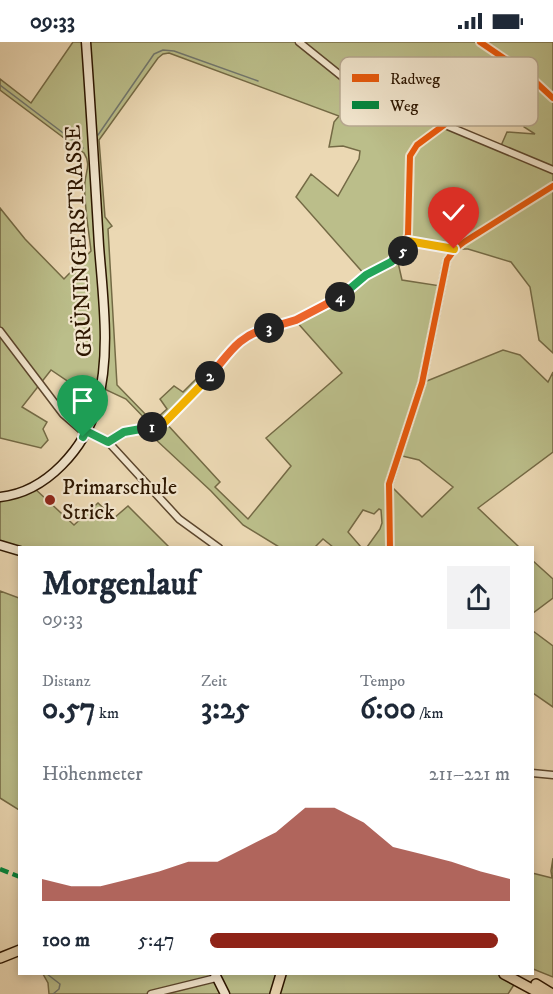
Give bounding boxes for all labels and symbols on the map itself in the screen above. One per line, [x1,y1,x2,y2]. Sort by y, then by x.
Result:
legend [340,57,538,126]
text: Radweg [390,69,440,89]
text: Weg [389,96,419,116]
street label: GRÜNINGERSTRASSE [59,124,99,358]
pin [428,187,479,249]
pin: 5 [388,236,418,266]
pin: 4 [325,282,355,312]
pin: 3 [254,313,284,343]
pin: 2 [195,361,225,391]
pin [57,375,108,437]
pin: 1 [137,412,167,442]
place label: Primarschule Strick [62,474,177,526]
marker: Primarschule Strick [43,493,57,507]

